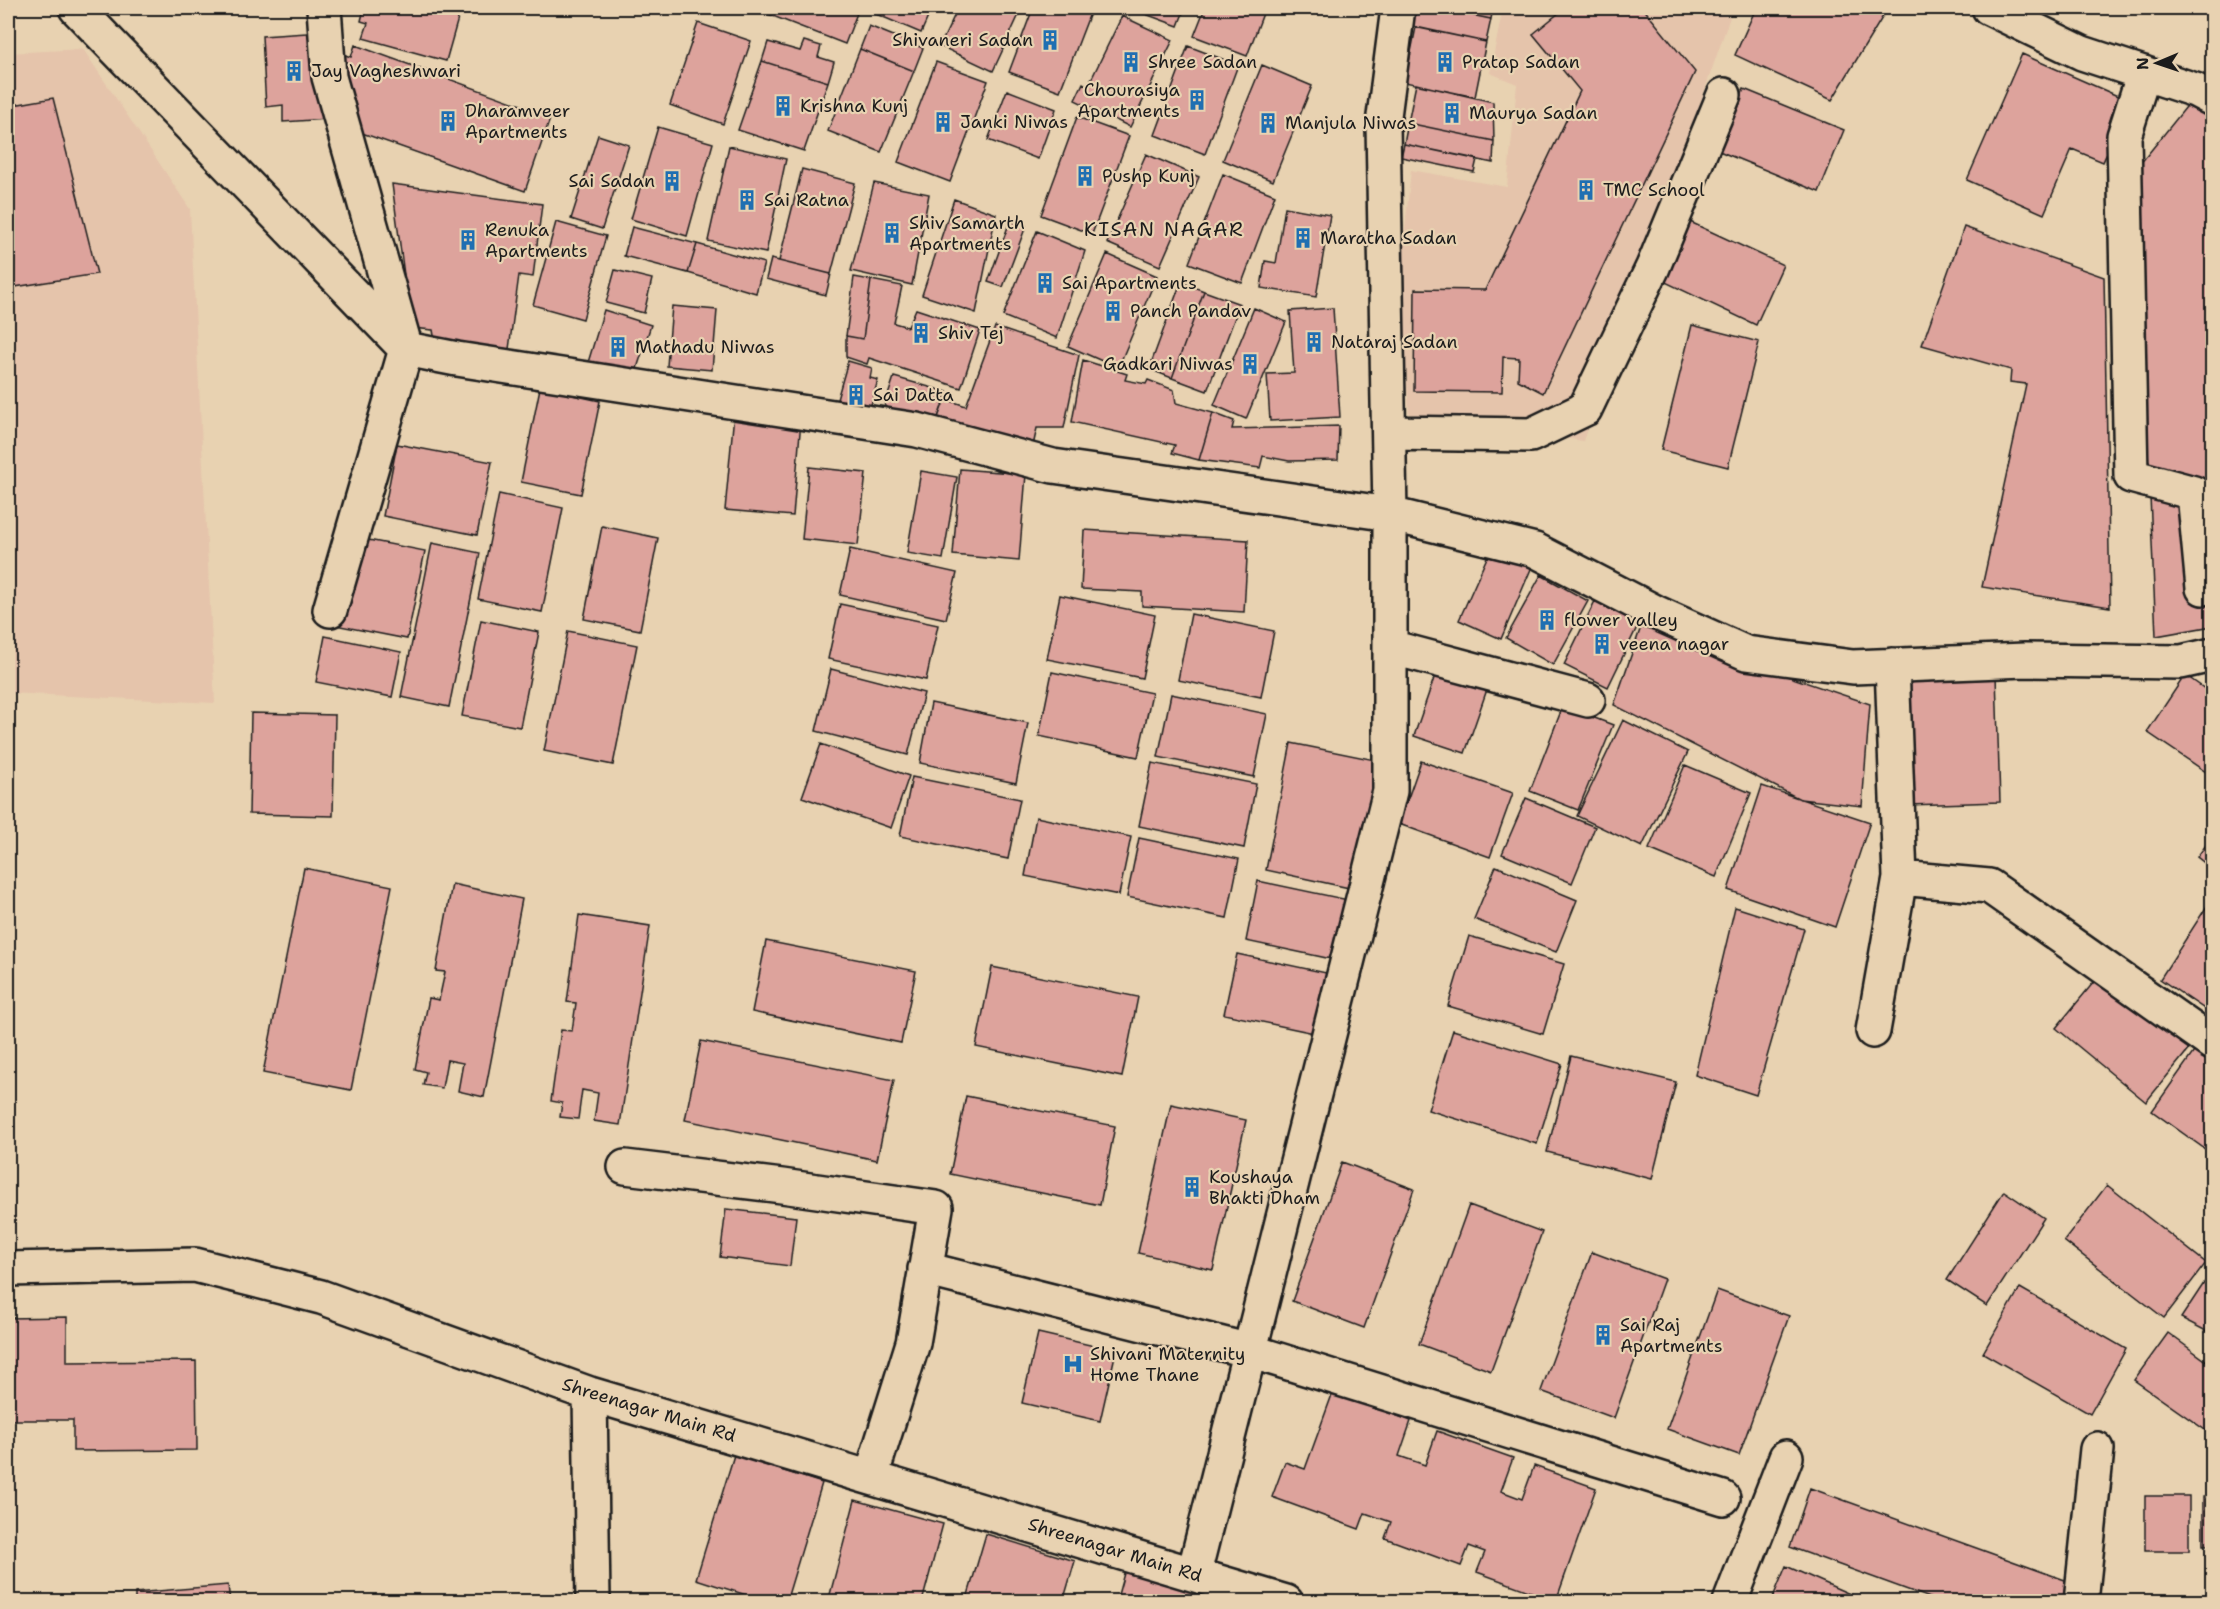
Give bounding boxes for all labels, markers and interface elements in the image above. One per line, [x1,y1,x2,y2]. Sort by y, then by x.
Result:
place label: Shivaneri Sadan [892,28,1033,52]
building icon: Shivaneri Sadan [1038,28,1062,52]
north arrow [2127,33,2187,93]
building icon: Shree Sadan [1119,50,1143,74]
place label: Shree Sadan [1148,50,1257,74]
building icon: Pratap Sadan [1433,50,1457,74]
place label: Pratap Sadan [1462,50,1580,74]
text: N [2132,57,2153,70]
building icon: Jay Vagheshwari [282,59,306,83]
place label: Jay Vagheshwari [311,59,461,83]
place label: Chourasiya Apartments [1077,78,1180,123]
building icon: Chourasiya Apartments [1185,88,1209,112]
building icon: Krishna Kunj [771,94,795,118]
place label: Krishna Kunj [800,94,908,118]
place label: Dharamveer Apartments [465,99,570,144]
building icon: Maurya Sadan [1440,101,1464,125]
place label: Maurya Sadan [1469,101,1597,125]
building icon: Dharamveer Apartments [436,109,460,133]
building icon: Janki Niwas [931,110,955,134]
place label: Janki Niwas [960,110,1068,134]
building icon: Manjula Niwas [1256,111,1280,135]
place label: Manjula Niwas [1285,111,1416,135]
building icon: Pushp Kunj [1073,164,1097,188]
place label: Pushp Kunj [1102,164,1195,188]
place label: Sai Sadan [568,169,655,193]
building icon: Sai Sadan [660,169,684,193]
building icon: TMC School [1574,178,1598,202]
place label: TMC School [1603,178,1705,202]
building icon: Sai Ratna [735,188,759,212]
place label: Sai Ratna [764,188,849,212]
place label: Shiv Samarth Apartments [909,211,1025,256]
district label: KISAN NAGAR [1084,216,1244,242]
place label: Renuka Apartments [485,218,588,263]
building icon: Shiv Samarth Apartments [880,221,904,245]
building icon: Maratha Sadan [1291,226,1315,250]
place label: Maratha Sadan [1320,226,1457,250]
building icon: Renuka Apartments [456,228,480,252]
building icon: Sai Apartments [1033,271,1057,295]
place label: Sai Apartments [1062,271,1197,295]
building icon: Panch Pandav [1101,299,1125,323]
place label: Panch Pandav [1130,299,1251,323]
building icon: Shiv Tej [909,321,933,345]
place label: Shiv Tej [938,321,1004,345]
building icon: Nataraj Sadan [1302,330,1326,354]
place label: Nataraj Sadan [1331,330,1458,354]
building icon: Mathadu Niwas [606,335,630,359]
place label: Mathadu Niwas [635,335,775,359]
place label: Gadkari Niwas [1103,352,1233,376]
building icon: Gadkari Niwas [1238,352,1262,376]
building icon: Sai Datta [844,383,868,407]
place label: Sai Datta [873,383,954,407]
building icon: flower valley [1535,608,1559,632]
place label: flower valley [1564,608,1678,632]
building icon: veena nagar [1590,632,1614,656]
place label: veena nagar [1619,632,1729,656]
place label: Koushaya Bhakti Dham [1209,1165,1320,1210]
building icon: Koushaya Bhakti Dham [1180,1175,1204,1199]
place label: Sai Raj Apartments [1620,1313,1723,1358]
building icon: Sai Raj Apartments [1591,1323,1615,1347]
place label: Shivani Maternity Home Thane [1090,1342,1245,1387]
hospital icon: Shivani Maternity Home Thane [1061,1352,1085,1376]
street label: Shreenagar Main Rd [559,1372,739,1448]
street label: Shreenagar Main Rd [1025,1512,1205,1588]

